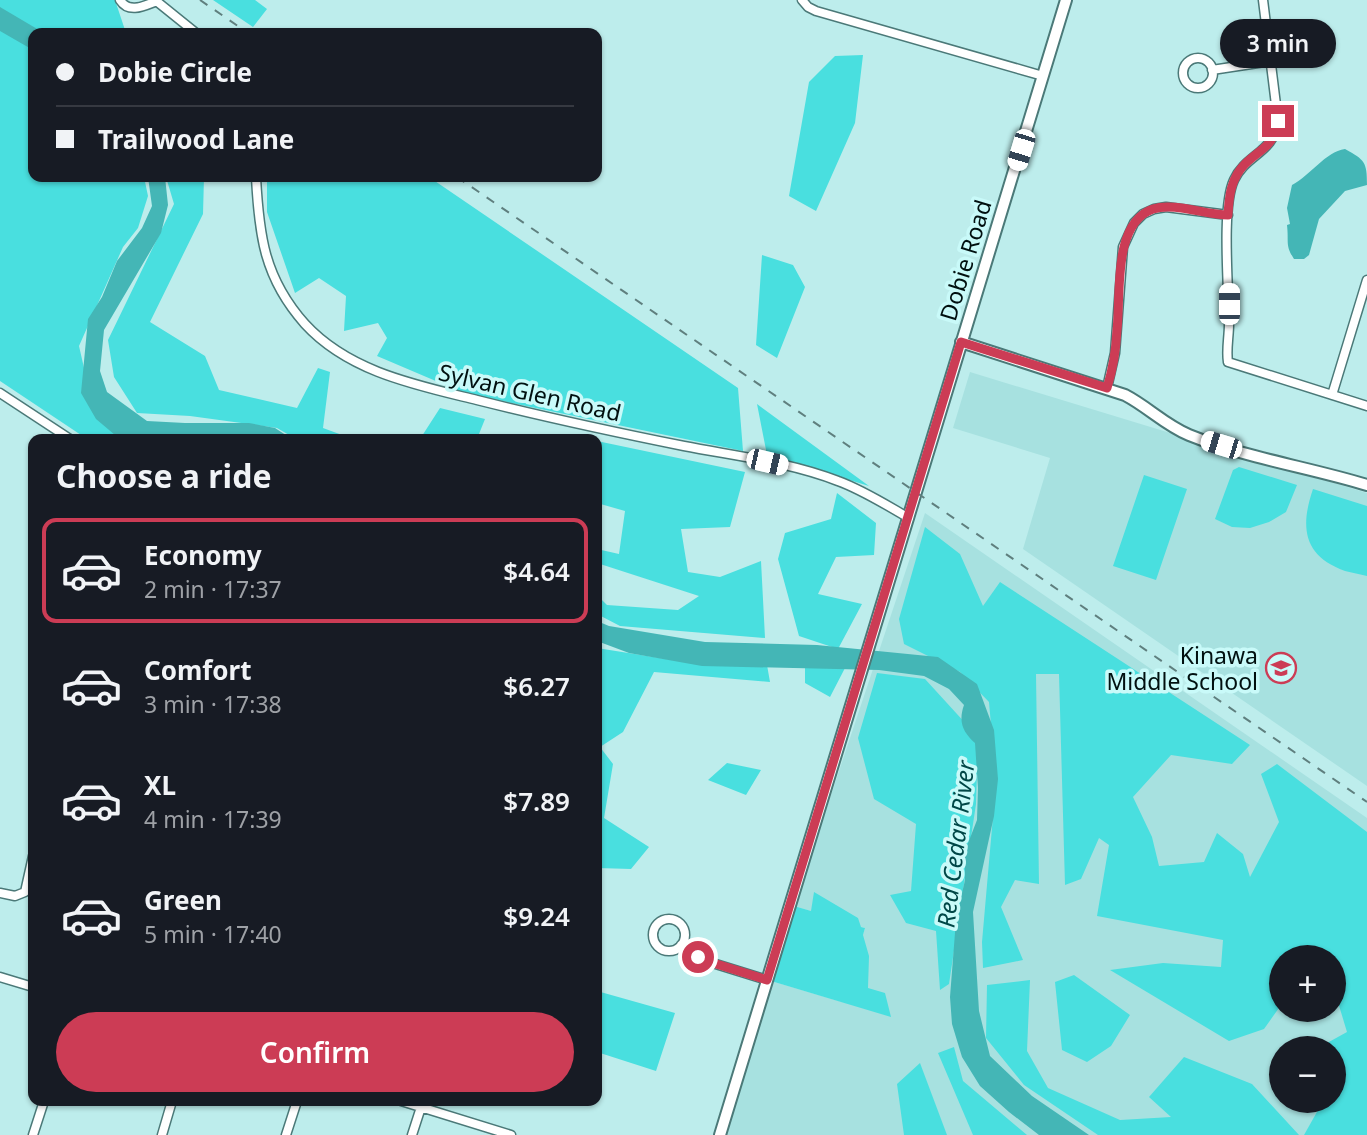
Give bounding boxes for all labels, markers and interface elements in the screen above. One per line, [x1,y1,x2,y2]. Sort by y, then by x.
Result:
callout: 3 min [1220,19,1336,68]
text: 3 min [1247,27,1309,59]
text: Dobie Circle [98,54,252,90]
route end [1262,105,1294,137]
text: Trailwood Lane [98,121,294,157]
car [1005,127,1038,173]
street label: Dobie Road [931,196,999,324]
car [1219,283,1240,325]
street label: Sylvan Glen Road [436,355,624,429]
car [1198,429,1245,461]
car [745,447,790,477]
text: Choose a ride [56,454,272,497]
text: Economy [144,537,262,573]
icon: car [60,539,123,602]
text: $4.64 [503,553,570,589]
text: 2 min · 17:37 [144,573,282,605]
place label: Kinawa Middle School [1106,639,1258,697]
school or university icon: Kinawa Middle School [1264,651,1298,685]
text: Comfort [144,652,252,688]
icon: car [60,654,123,717]
text: $6.27 [503,668,570,704]
text: 3 min · 17:38 [144,688,282,720]
water label: Red Cedar River [928,757,982,929]
text: XL [144,767,176,803]
icon: car [60,769,123,832]
text: $7.89 [503,783,570,819]
text: 4 min · 17:39 [144,803,282,835]
text: Green [144,882,222,918]
icon: car [60,884,123,947]
text: $9.24 [503,898,570,934]
text: 5 min · 17:40 [144,918,282,950]
route start [682,941,714,973]
map controls [1269,945,1346,1113]
button: + [1269,945,1346,1022]
button: Confirm [56,1012,574,1092]
button: − [1269,1036,1346,1113]

